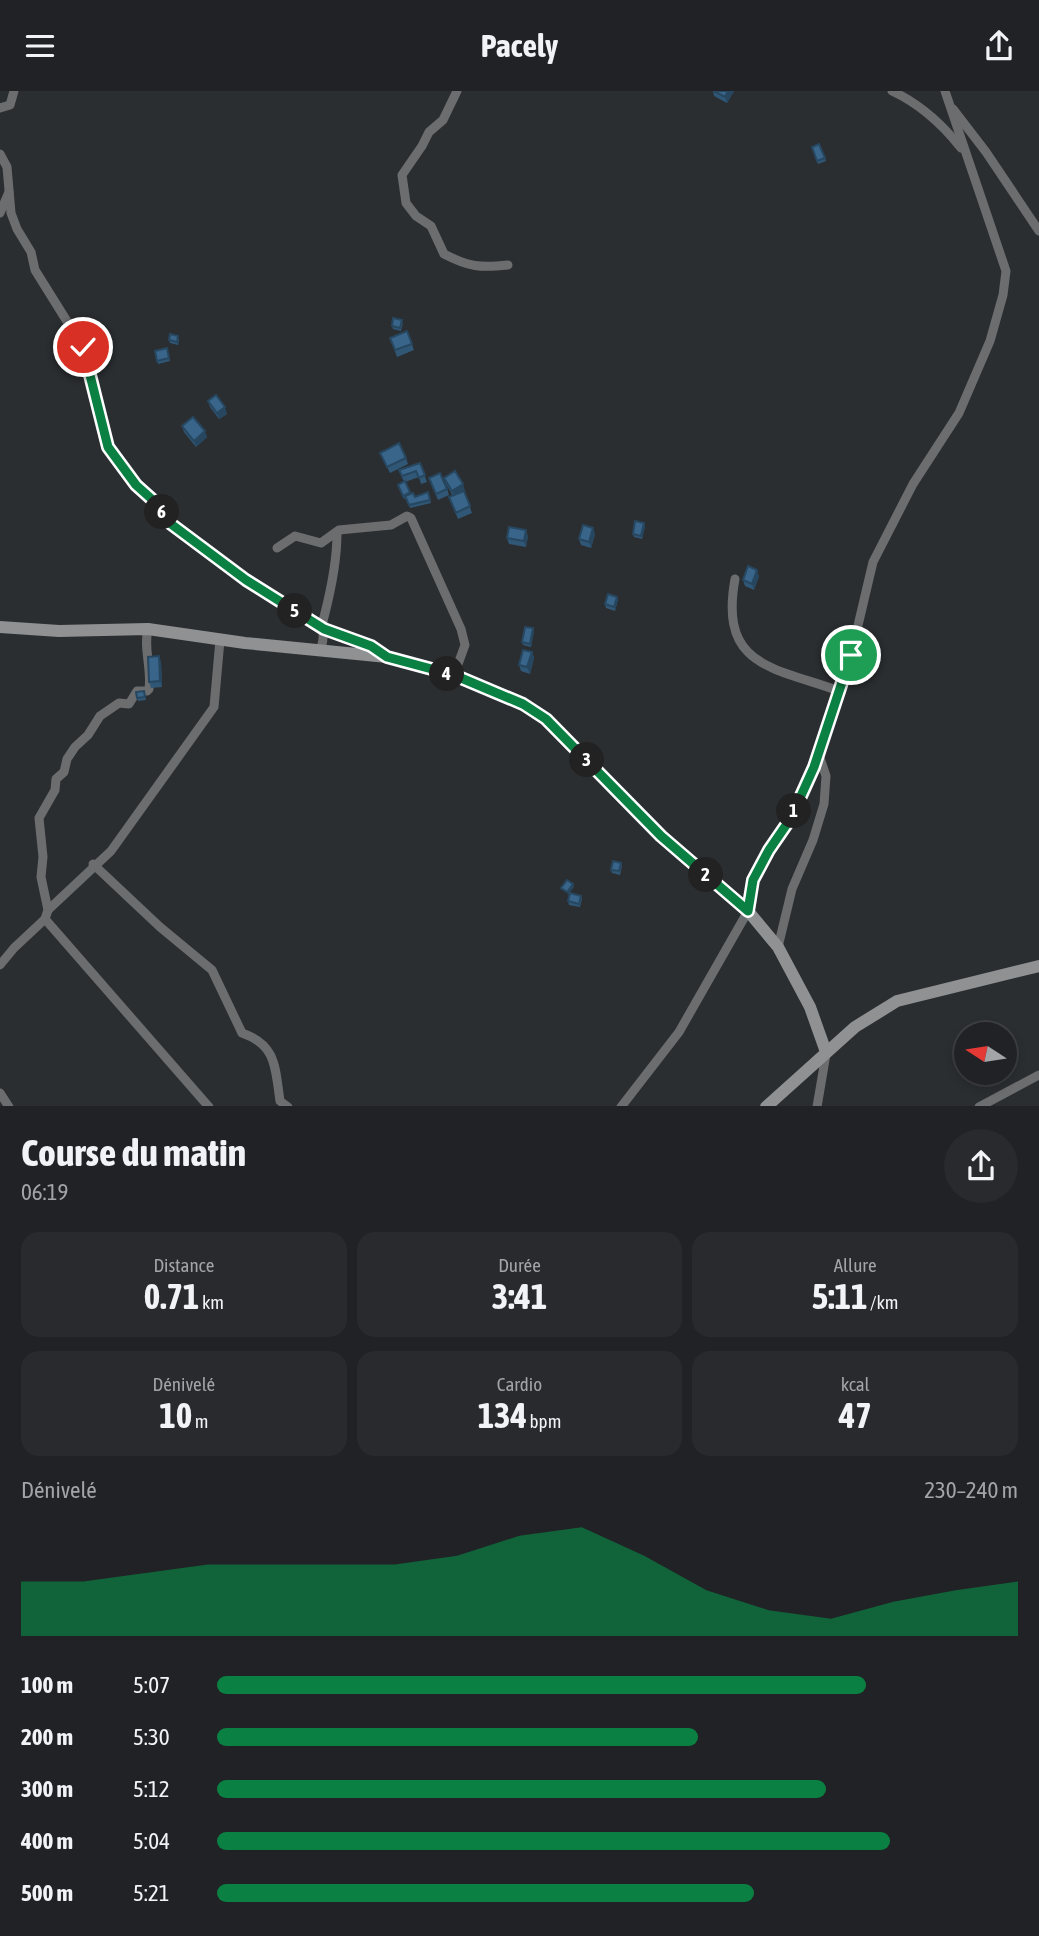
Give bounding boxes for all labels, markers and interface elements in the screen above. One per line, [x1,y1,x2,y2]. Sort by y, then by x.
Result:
icon: menu [21,27,59,65]
text: Pacely [481,27,558,64]
icon: share [980,27,1018,65]
pin [53,317,113,377]
icon: check [64,328,102,366]
pin: 6 [144,495,180,529]
text: 6 [157,500,166,522]
pin: 5 [278,594,312,629]
text: 5 [290,599,299,621]
pin [821,625,881,685]
icon: arrive [832,636,870,674]
pin: 4 [430,657,464,691]
text: 4 [442,662,451,684]
pin: 3 [570,743,604,777]
text: 3 [582,748,591,770]
pin: 1 [776,793,812,829]
text: 1 [789,799,798,821]
pin: 2 [688,857,724,893]
text: 2 [701,863,710,885]
north arrow [954,1022,1017,1085]
map controls [954,1022,1017,1085]
button: share [944,1129,1018,1203]
text: Course du matin [21,1131,246,1174]
text: 06:19 [21,1179,68,1205]
text: Distance [153,1254,214,1276]
text: Durée [498,1254,541,1276]
text: Allure [834,1254,877,1276]
text: 0.71 [144,1276,199,1316]
text: 3:41 [492,1276,547,1316]
text: 5:11 [812,1276,867,1316]
text: km [199,1291,224,1313]
text: /km [867,1291,898,1313]
text: Dénivelé [153,1373,215,1395]
text: Cardio [497,1373,542,1395]
text: kcal [841,1373,870,1395]
text: 10 [159,1395,192,1435]
text: 134 [478,1395,527,1435]
text: 47 [839,1395,872,1435]
text: m [192,1410,208,1432]
text: bpm [527,1410,561,1432]
text: Dénivelé [21,1477,97,1503]
text: 230–240 m [924,1477,1018,1503]
text: 100 m [21,1672,73,1698]
text: 5:07 [133,1672,170,1698]
text: 200 m [21,1724,73,1750]
text: 5:30 [133,1724,170,1750]
text: 300 m [21,1776,73,1802]
text: 5:12 [133,1776,170,1802]
text: 400 m [21,1828,73,1854]
text: 5:04 [133,1828,170,1854]
text: 500 m [21,1880,73,1906]
text: 5:21 [133,1880,170,1906]

